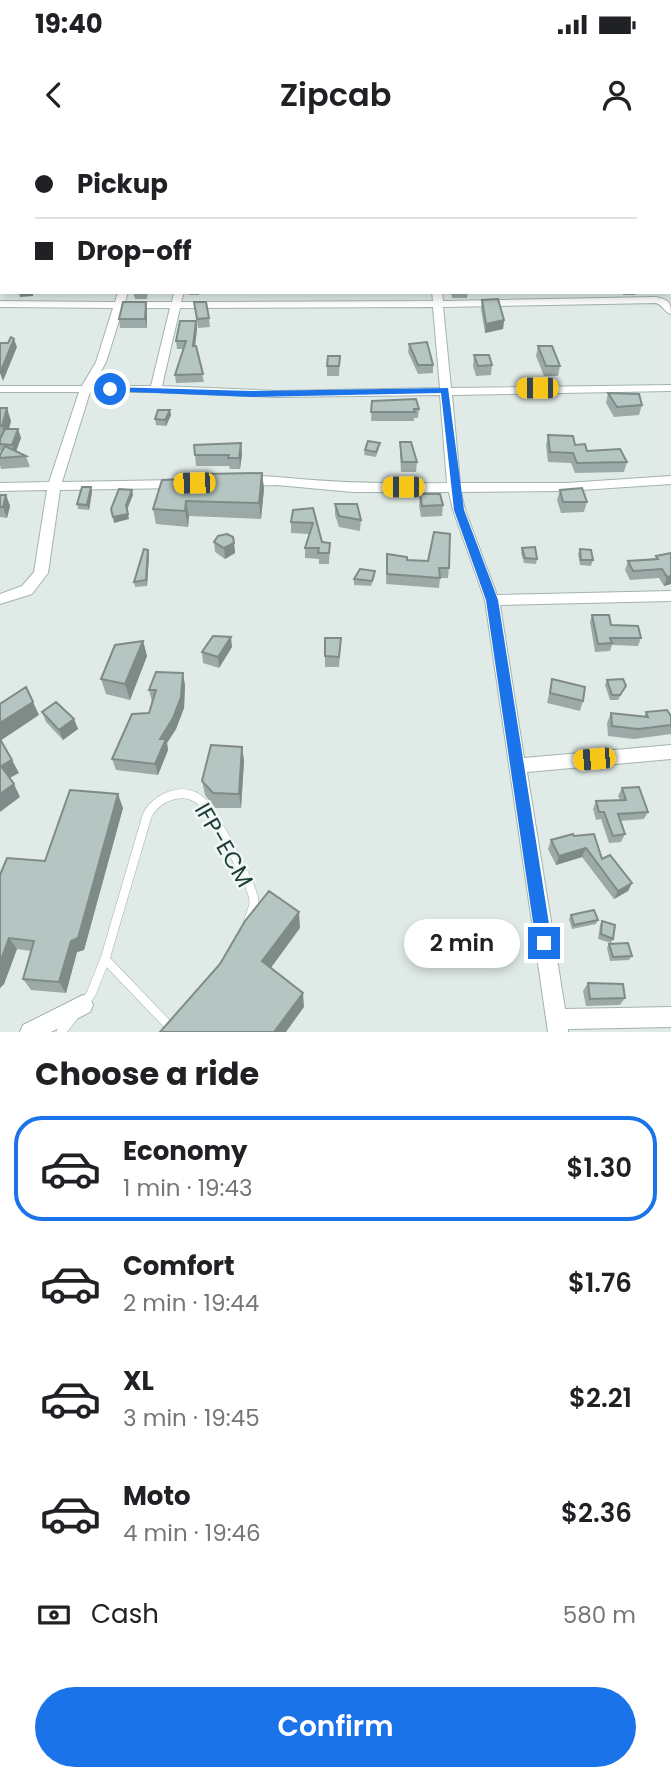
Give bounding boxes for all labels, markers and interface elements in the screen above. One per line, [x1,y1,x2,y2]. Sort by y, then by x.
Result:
text: 19:40 [35,6,103,42]
text: Zipcab [280,72,391,117]
icon: back [35,76,73,114]
icon: person [598,76,636,114]
text: Pickup [77,166,168,202]
text: Drop-off [77,233,192,269]
route start [94,373,126,405]
car [517,378,559,399]
car [173,472,216,494]
car [383,477,425,498]
car [573,747,616,771]
street label: IFP-ECM [187,797,261,893]
callout: 2 min [404,918,520,968]
text: 2 min [430,927,494,959]
route end [528,927,560,959]
text: Choose a ride [35,1051,259,1096]
text: Economy [123,1133,247,1169]
icon: car [39,1137,102,1200]
text: $1.30 [566,1150,632,1186]
text: 1 min · 19:43 [123,1172,253,1204]
text: Comfort [123,1248,235,1284]
icon: car [39,1252,102,1315]
text: $1.76 [568,1265,632,1301]
text: 2 min · 19:44 [123,1287,259,1319]
text: XL [123,1363,154,1399]
icon: car [39,1367,102,1430]
text: $2.21 [569,1380,632,1416]
text: 3 min · 19:45 [123,1402,260,1434]
text: Moto [123,1478,191,1514]
icon: car [39,1482,102,1545]
text: $2.36 [561,1495,632,1531]
text: 4 min · 19:46 [123,1517,261,1549]
icon: cash [35,1596,73,1634]
text: Cash [91,1596,159,1632]
text: 580 m [563,1599,636,1631]
button: Confirm [35,1687,636,1767]

